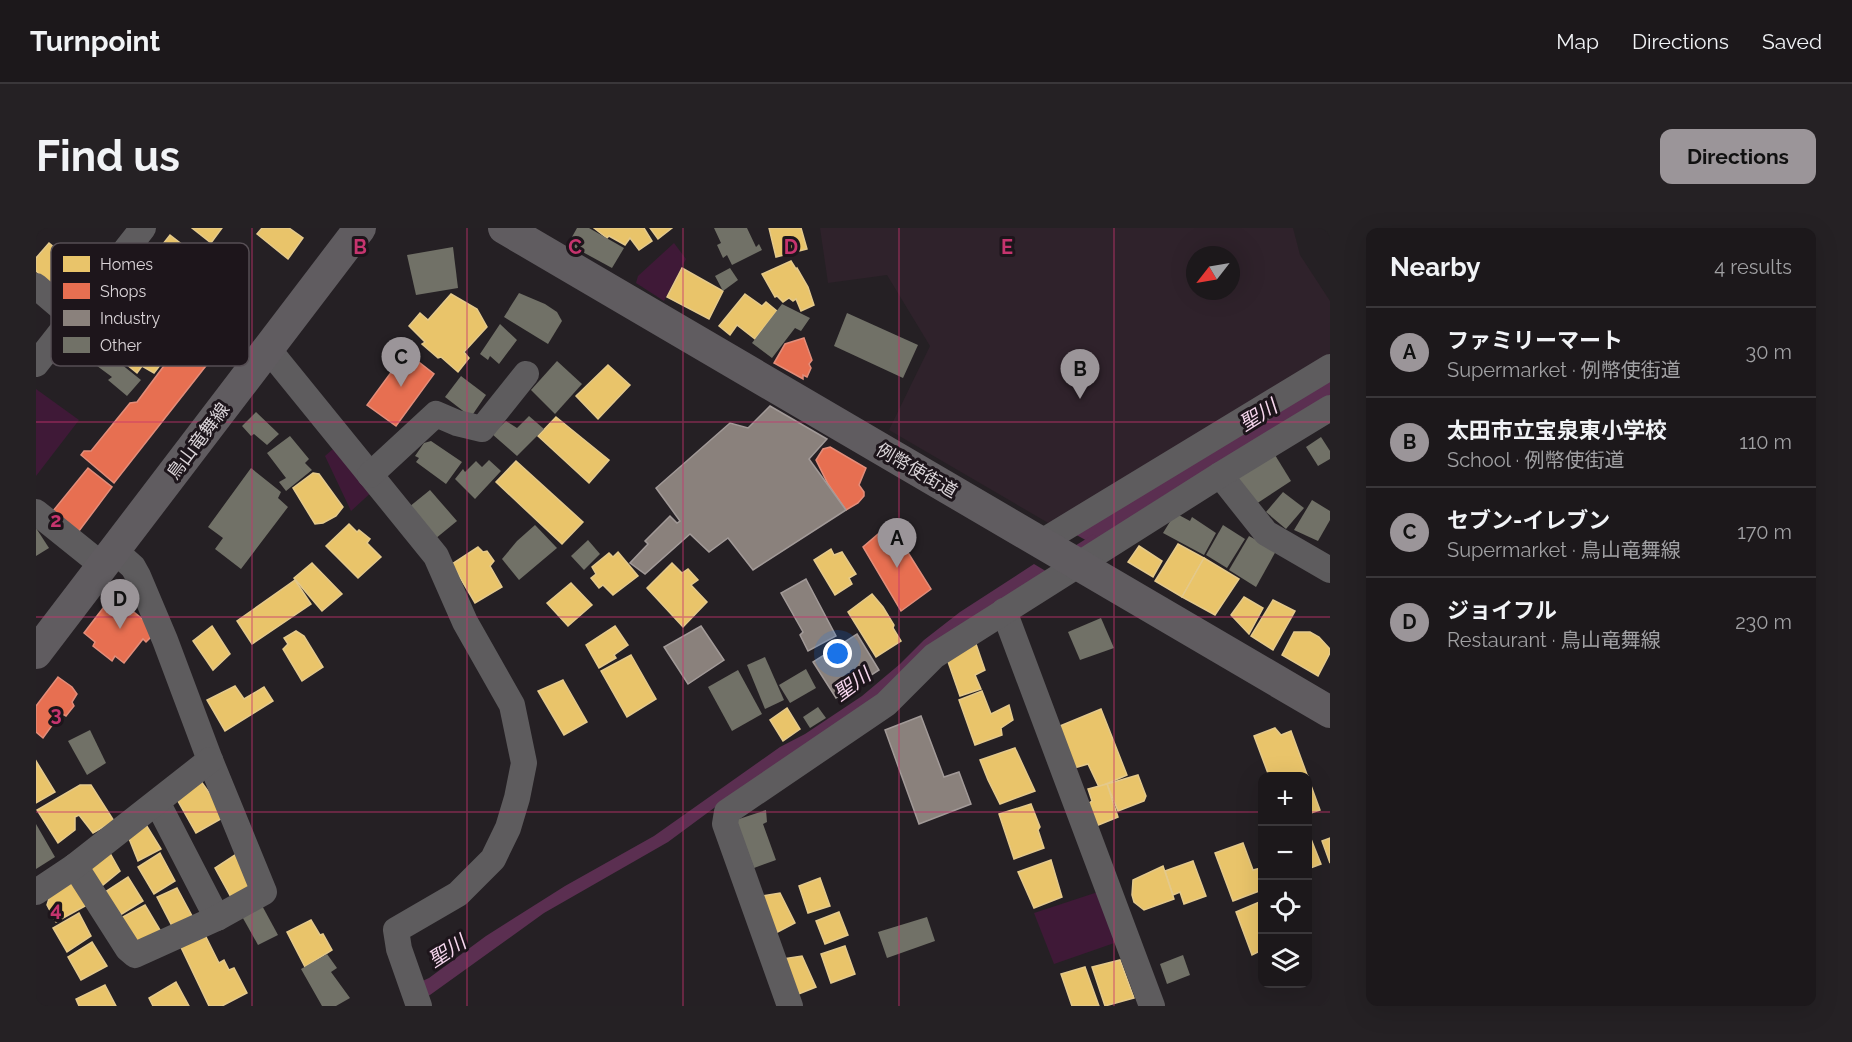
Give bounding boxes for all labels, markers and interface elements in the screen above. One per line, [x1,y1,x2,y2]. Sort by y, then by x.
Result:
text: Turnpoint [30,25,160,58]
text: Map [1556,29,1599,54]
text: Directions [1632,29,1729,54]
text: Saved [1762,29,1822,54]
button: Directions [1660,129,1816,184]
text: Find us [36,132,180,181]
text: B [353,235,367,259]
text: C [568,235,582,259]
text: D [784,235,798,259]
text: E [1001,235,1013,259]
legend [51,243,249,366]
north arrow [1186,246,1240,300]
text: Nearby [1390,252,1480,282]
text: Homes [100,255,153,274]
text: 4 results [1714,255,1792,279]
text: Shops [100,282,146,301]
text: Industry [100,309,160,328]
text: ファミリーマート [1447,327,1623,353]
text: Other [100,336,142,355]
pin: C [382,338,421,387]
text: A [1403,340,1416,364]
text: 30 m [1746,340,1792,364]
pin: B [1060,350,1100,399]
text: Supermarket · 例幣使街道 [1447,358,1681,382]
water label: 聖川 [1235,393,1283,436]
street label: 鳥山竜舞線 [163,399,233,483]
text: 太田市立宝泉東小学校 [1447,417,1667,443]
text: B [1403,430,1416,454]
text: 110 m [1739,430,1792,454]
street label: 例幣使街道 [873,438,961,502]
text: School · 例幣使街道 [1447,448,1624,472]
text: セブン-イレブン [1447,507,1610,533]
text: 2 [50,508,62,532]
pin: A [878,518,916,568]
text: C [1403,520,1416,544]
text: 170 m [1737,520,1792,544]
text: Supermarket · 鳥山竜舞線 [1447,538,1681,562]
pin: D [100,580,140,629]
text: ジョイフル [1447,597,1557,623]
text: D [1402,610,1417,634]
text: 230 m [1735,610,1792,634]
text: Restaurant · 鳥山竜舞線 [1447,628,1661,652]
your location [823,639,852,668]
water label: 聖川 [829,661,877,705]
text: 3 [50,702,62,726]
map controls [1258,772,1312,988]
button: + [1258,772,1312,826]
button: − [1258,826,1312,880]
button: locate [1258,880,1312,934]
text: 4 [50,897,62,921]
water label: 聖川 [424,929,472,972]
button: layers [1258,934,1312,988]

